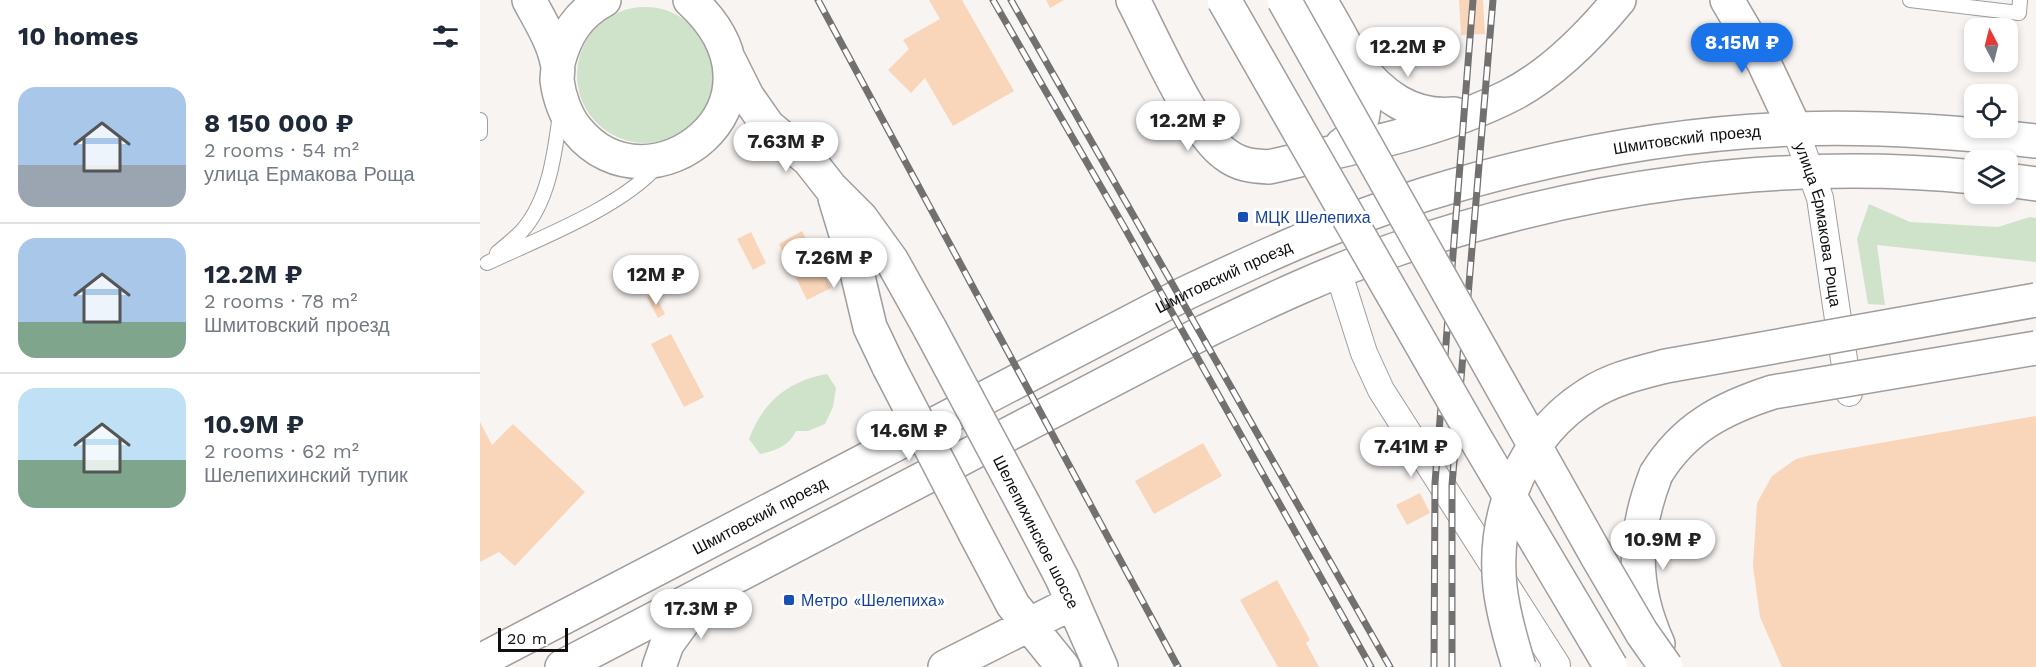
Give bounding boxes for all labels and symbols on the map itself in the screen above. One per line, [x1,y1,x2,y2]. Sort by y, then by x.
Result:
north arrow [1964,18,2018,72]
pin: 8.15M ₽ [1687,23,1797,74]
pin: 12.2M ₽ [1353,27,1463,78]
pin: 12.2M ₽ [1133,101,1243,152]
street label: Шмитовский проезд [1612,121,1762,158]
pin: 7.63M ₽ [731,122,841,173]
street label: улица Ермакова Роща [1791,140,1846,308]
place label: МЦК Шелепиха [1255,208,1371,227]
marker: МЦК Шелепиха [1236,210,1250,224]
street label: Шмитовский проезд [1152,236,1295,317]
pin: 7.26M ₽ [779,238,889,289]
pin: 12M ₽ [614,255,698,306]
pin: 14.6M ₽ [854,411,964,462]
pin: 7.41M ₽ [1356,427,1466,478]
street label: Шелепихинское шоссе [989,452,1083,612]
street label: Шмитовский проезд [689,472,830,558]
pin: 10.9M ₽ [1608,520,1718,571]
pin: 17.3M ₽ [646,589,756,640]
place label: Метро «Шелепиха» [801,591,945,610]
marker: Метро «Шелепиха» [782,593,796,607]
scale bar [498,625,568,652]

